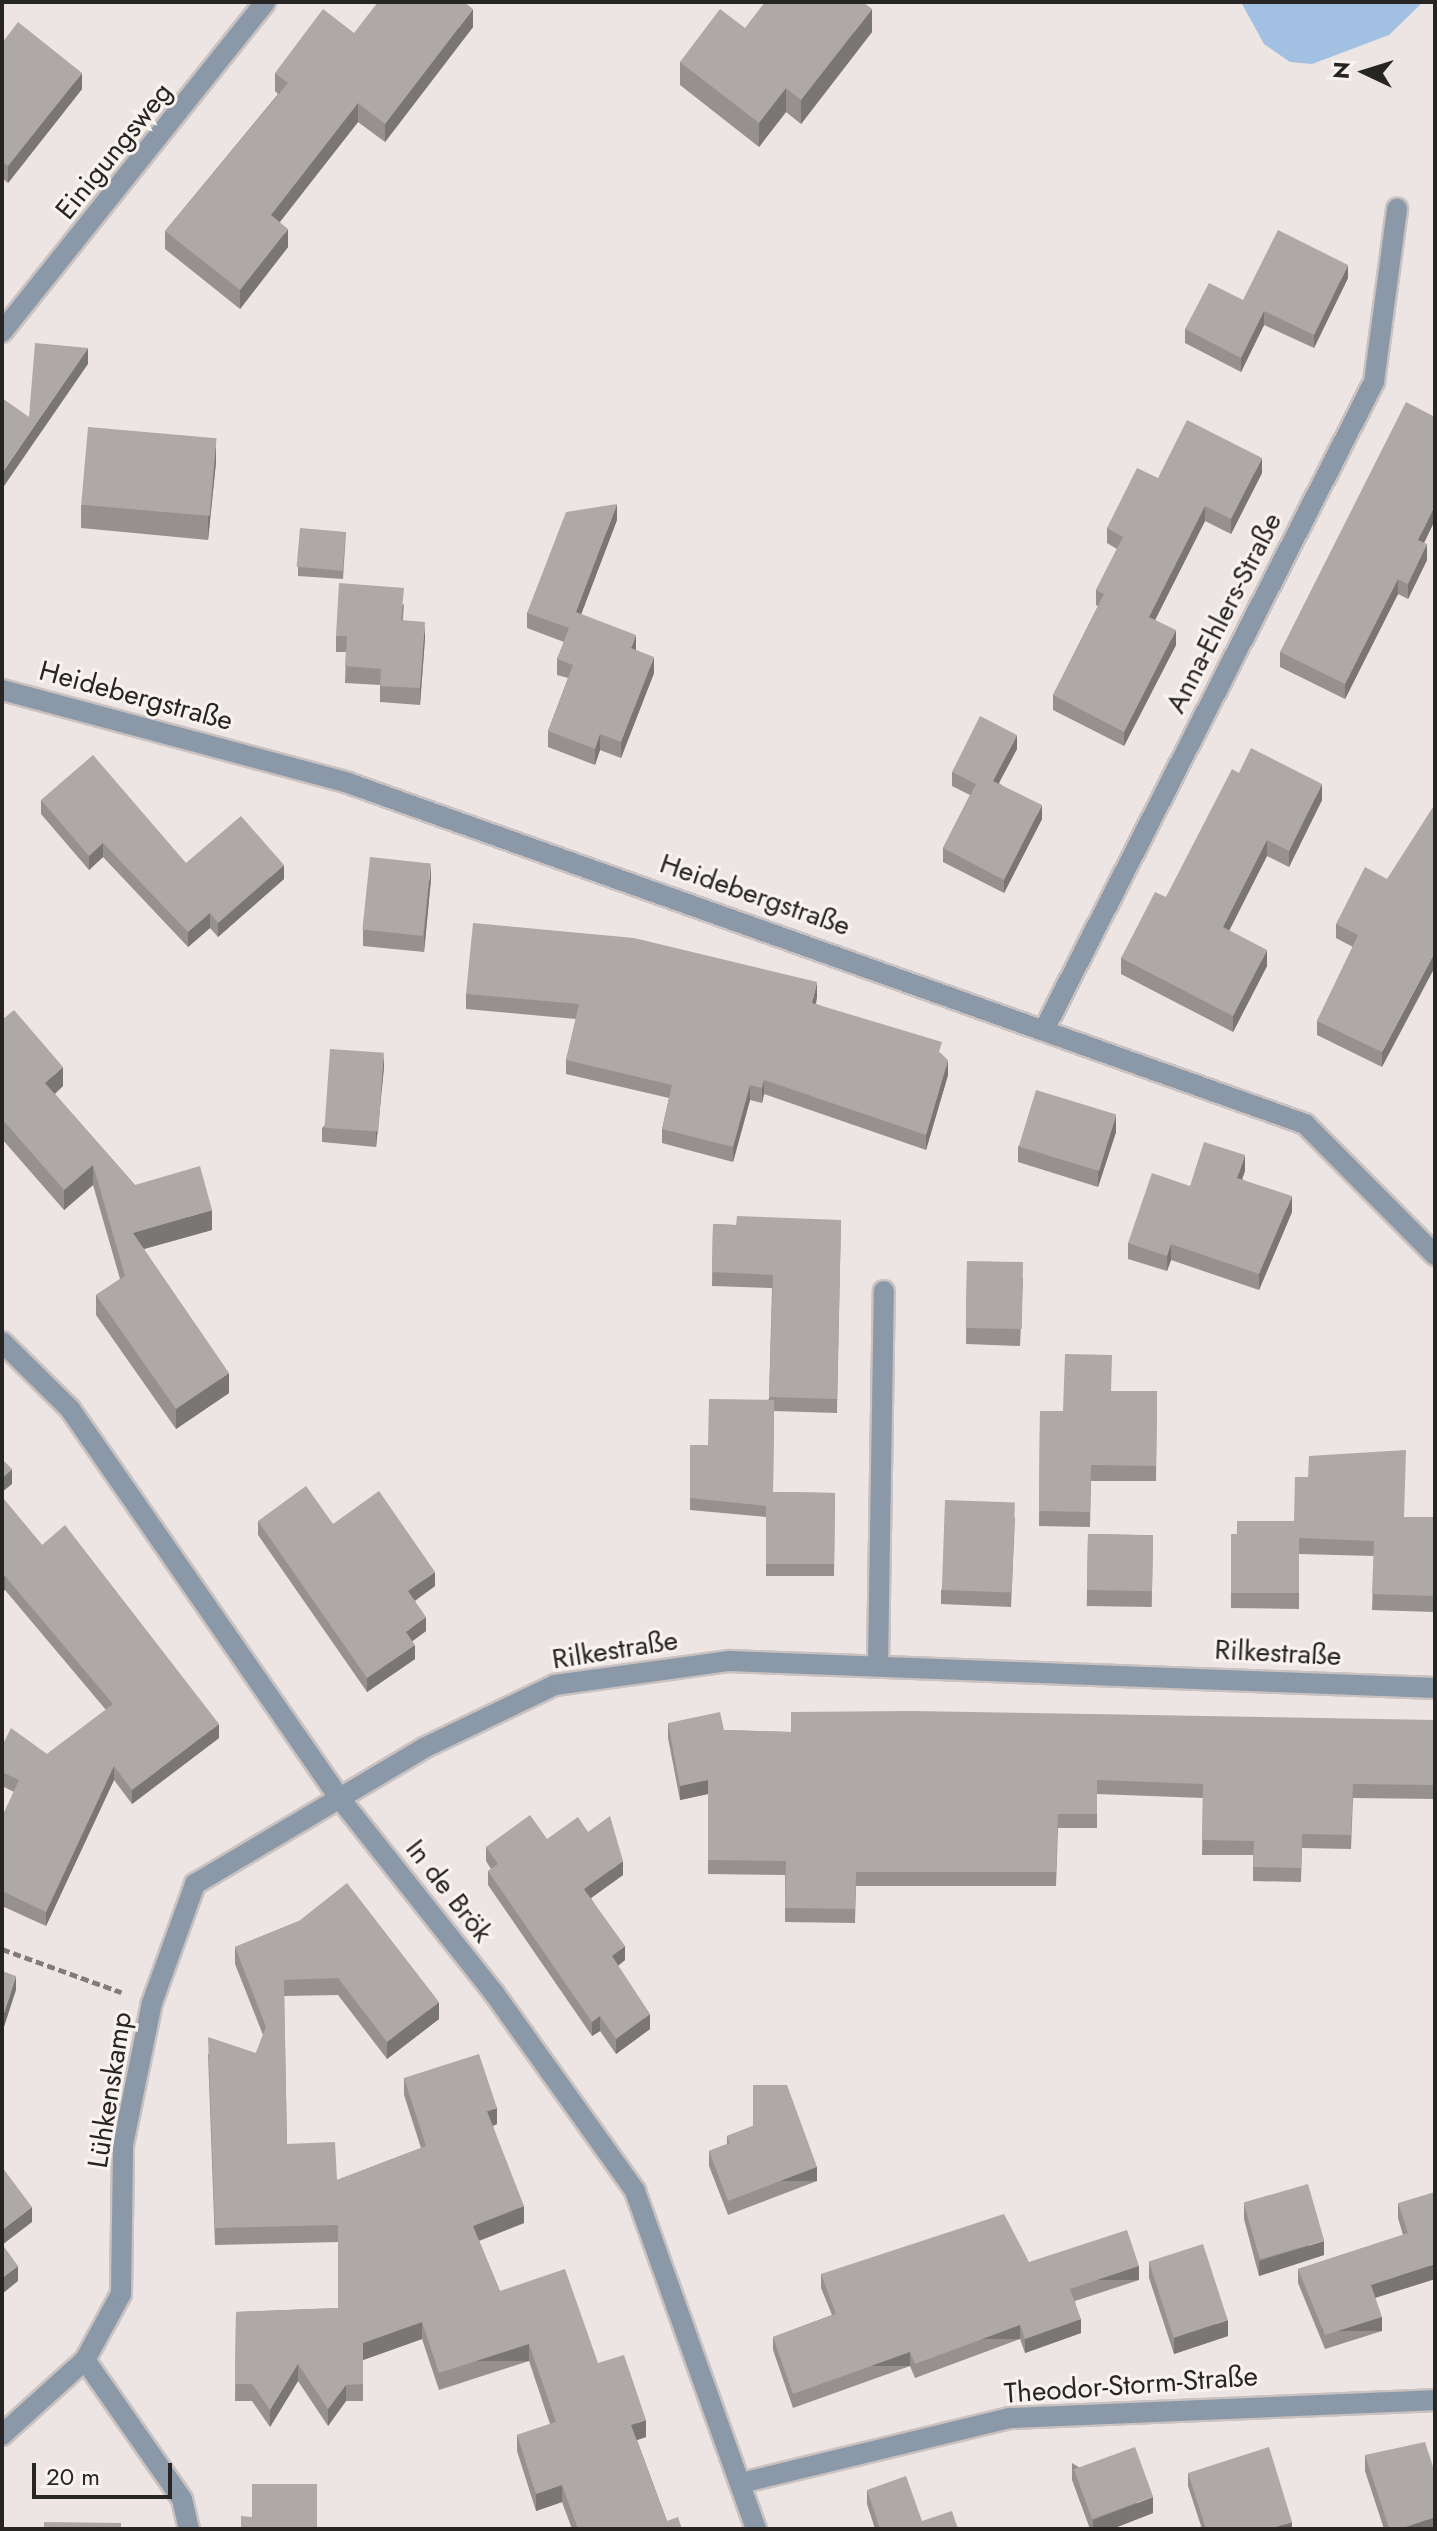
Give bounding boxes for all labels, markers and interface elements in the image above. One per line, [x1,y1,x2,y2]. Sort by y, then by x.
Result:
north arrow [1325,32,1405,112]
text: N [1324,60,1358,80]
street label: Einigungsweg [49,76,179,226]
street label: Anna-Ehlers-Straße [1159,507,1289,719]
street label: Heidebergstraße [36,654,236,738]
street label: Heidebergstraße [655,847,855,943]
street label: Rilkestraße [550,1623,680,1677]
street label: Rilkestraße [1214,1633,1342,1673]
street label: In de Brök [398,1833,500,1949]
street label: Lühkenskamp [81,2009,139,2171]
street label: Theodor-Storm-Straße [1003,2359,1259,2411]
scale bar [36,2447,176,2497]
text: 20 m [46,2459,100,2494]

